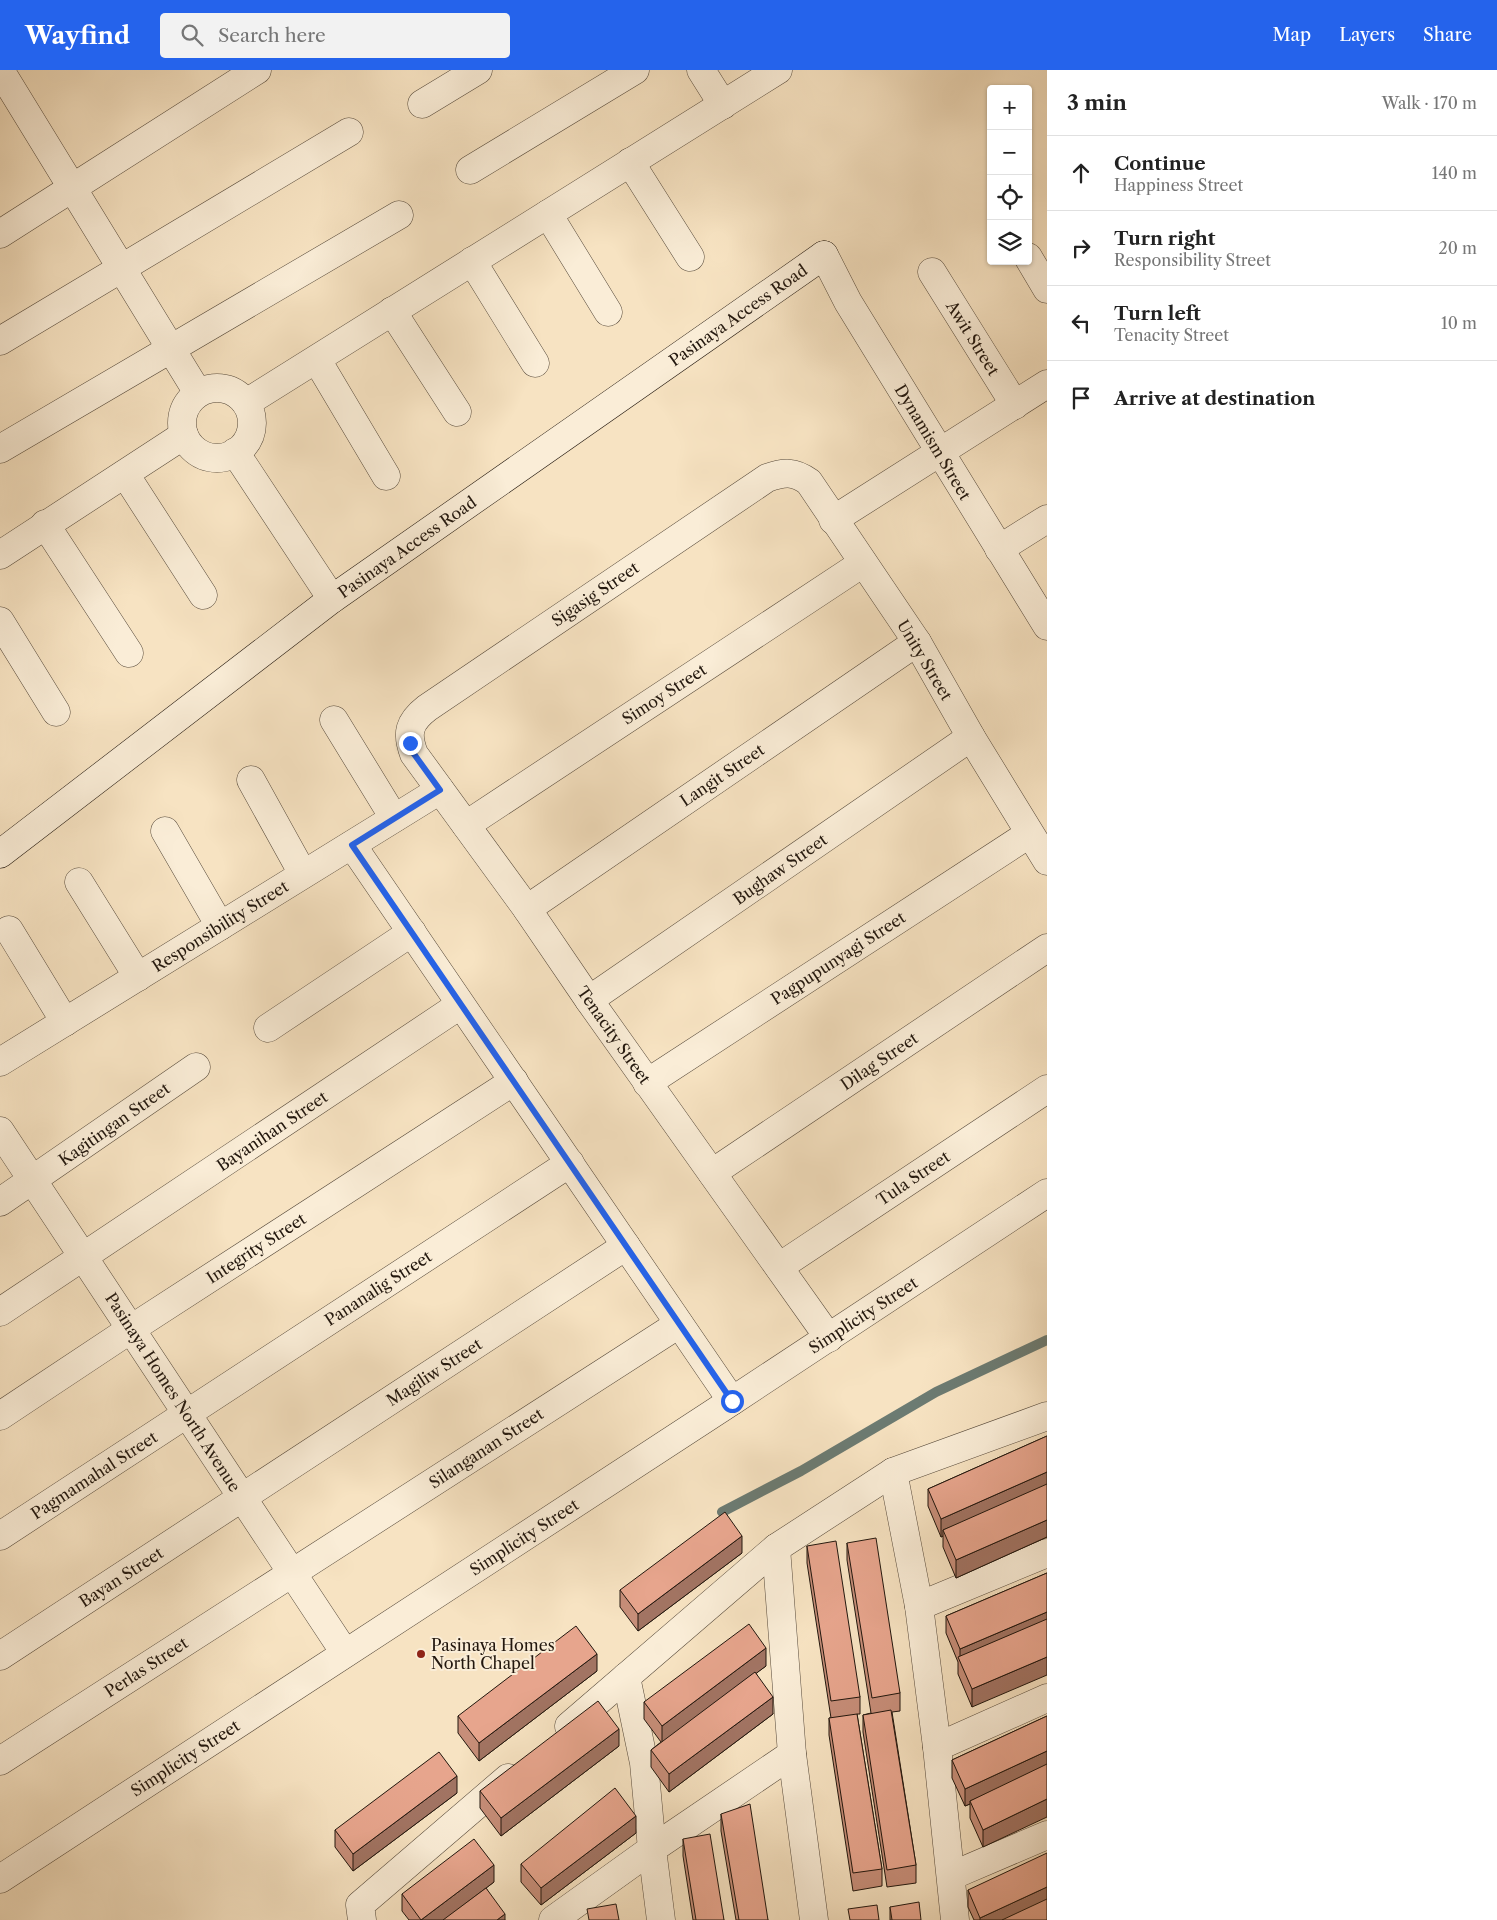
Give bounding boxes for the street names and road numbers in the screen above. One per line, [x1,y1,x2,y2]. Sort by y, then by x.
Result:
street label: Pasinaya Access Road [665,260,811,370]
street label: Awit Street [942,296,1004,379]
street label: Dynamism Street [891,380,976,504]
street label: Pasinaya Access Road [334,492,480,602]
street label: Sigasig Street [547,557,643,631]
street label: Unity Street [893,616,957,704]
street label: Simoy Street [618,659,710,729]
street label: Langit Street [676,739,768,811]
street label: Bughaw Street [729,829,831,909]
street label: Responsibility Street [148,876,292,976]
street label: Pagpupunyagi Street [767,907,909,1009]
street label: Tenacity Street [573,982,655,1088]
street label: Dilag Street [836,1028,922,1094]
street label: Kagitingan Street [55,1078,174,1170]
street label: Bayanihan Street [213,1086,331,1175]
street label: Tula Street [873,1146,954,1210]
street label: Integrity Street [203,1208,310,1288]
street label: Pananalig Street [321,1246,435,1330]
street label: Simplicity Street [805,1272,921,1358]
street label: Pasinaya Homes North Avenue [101,1289,245,1495]
street label: Magiliw Street [383,1334,486,1410]
street label: Silanganan Street [425,1403,547,1492]
street label: Pagmamahal Street [27,1426,161,1523]
street label: Simplicity Street [466,1494,582,1580]
street label: Bayan Street [75,1542,167,1611]
street label: Perlas Street [100,1632,192,1701]
street label: Simplicity Street [127,1715,243,1801]

